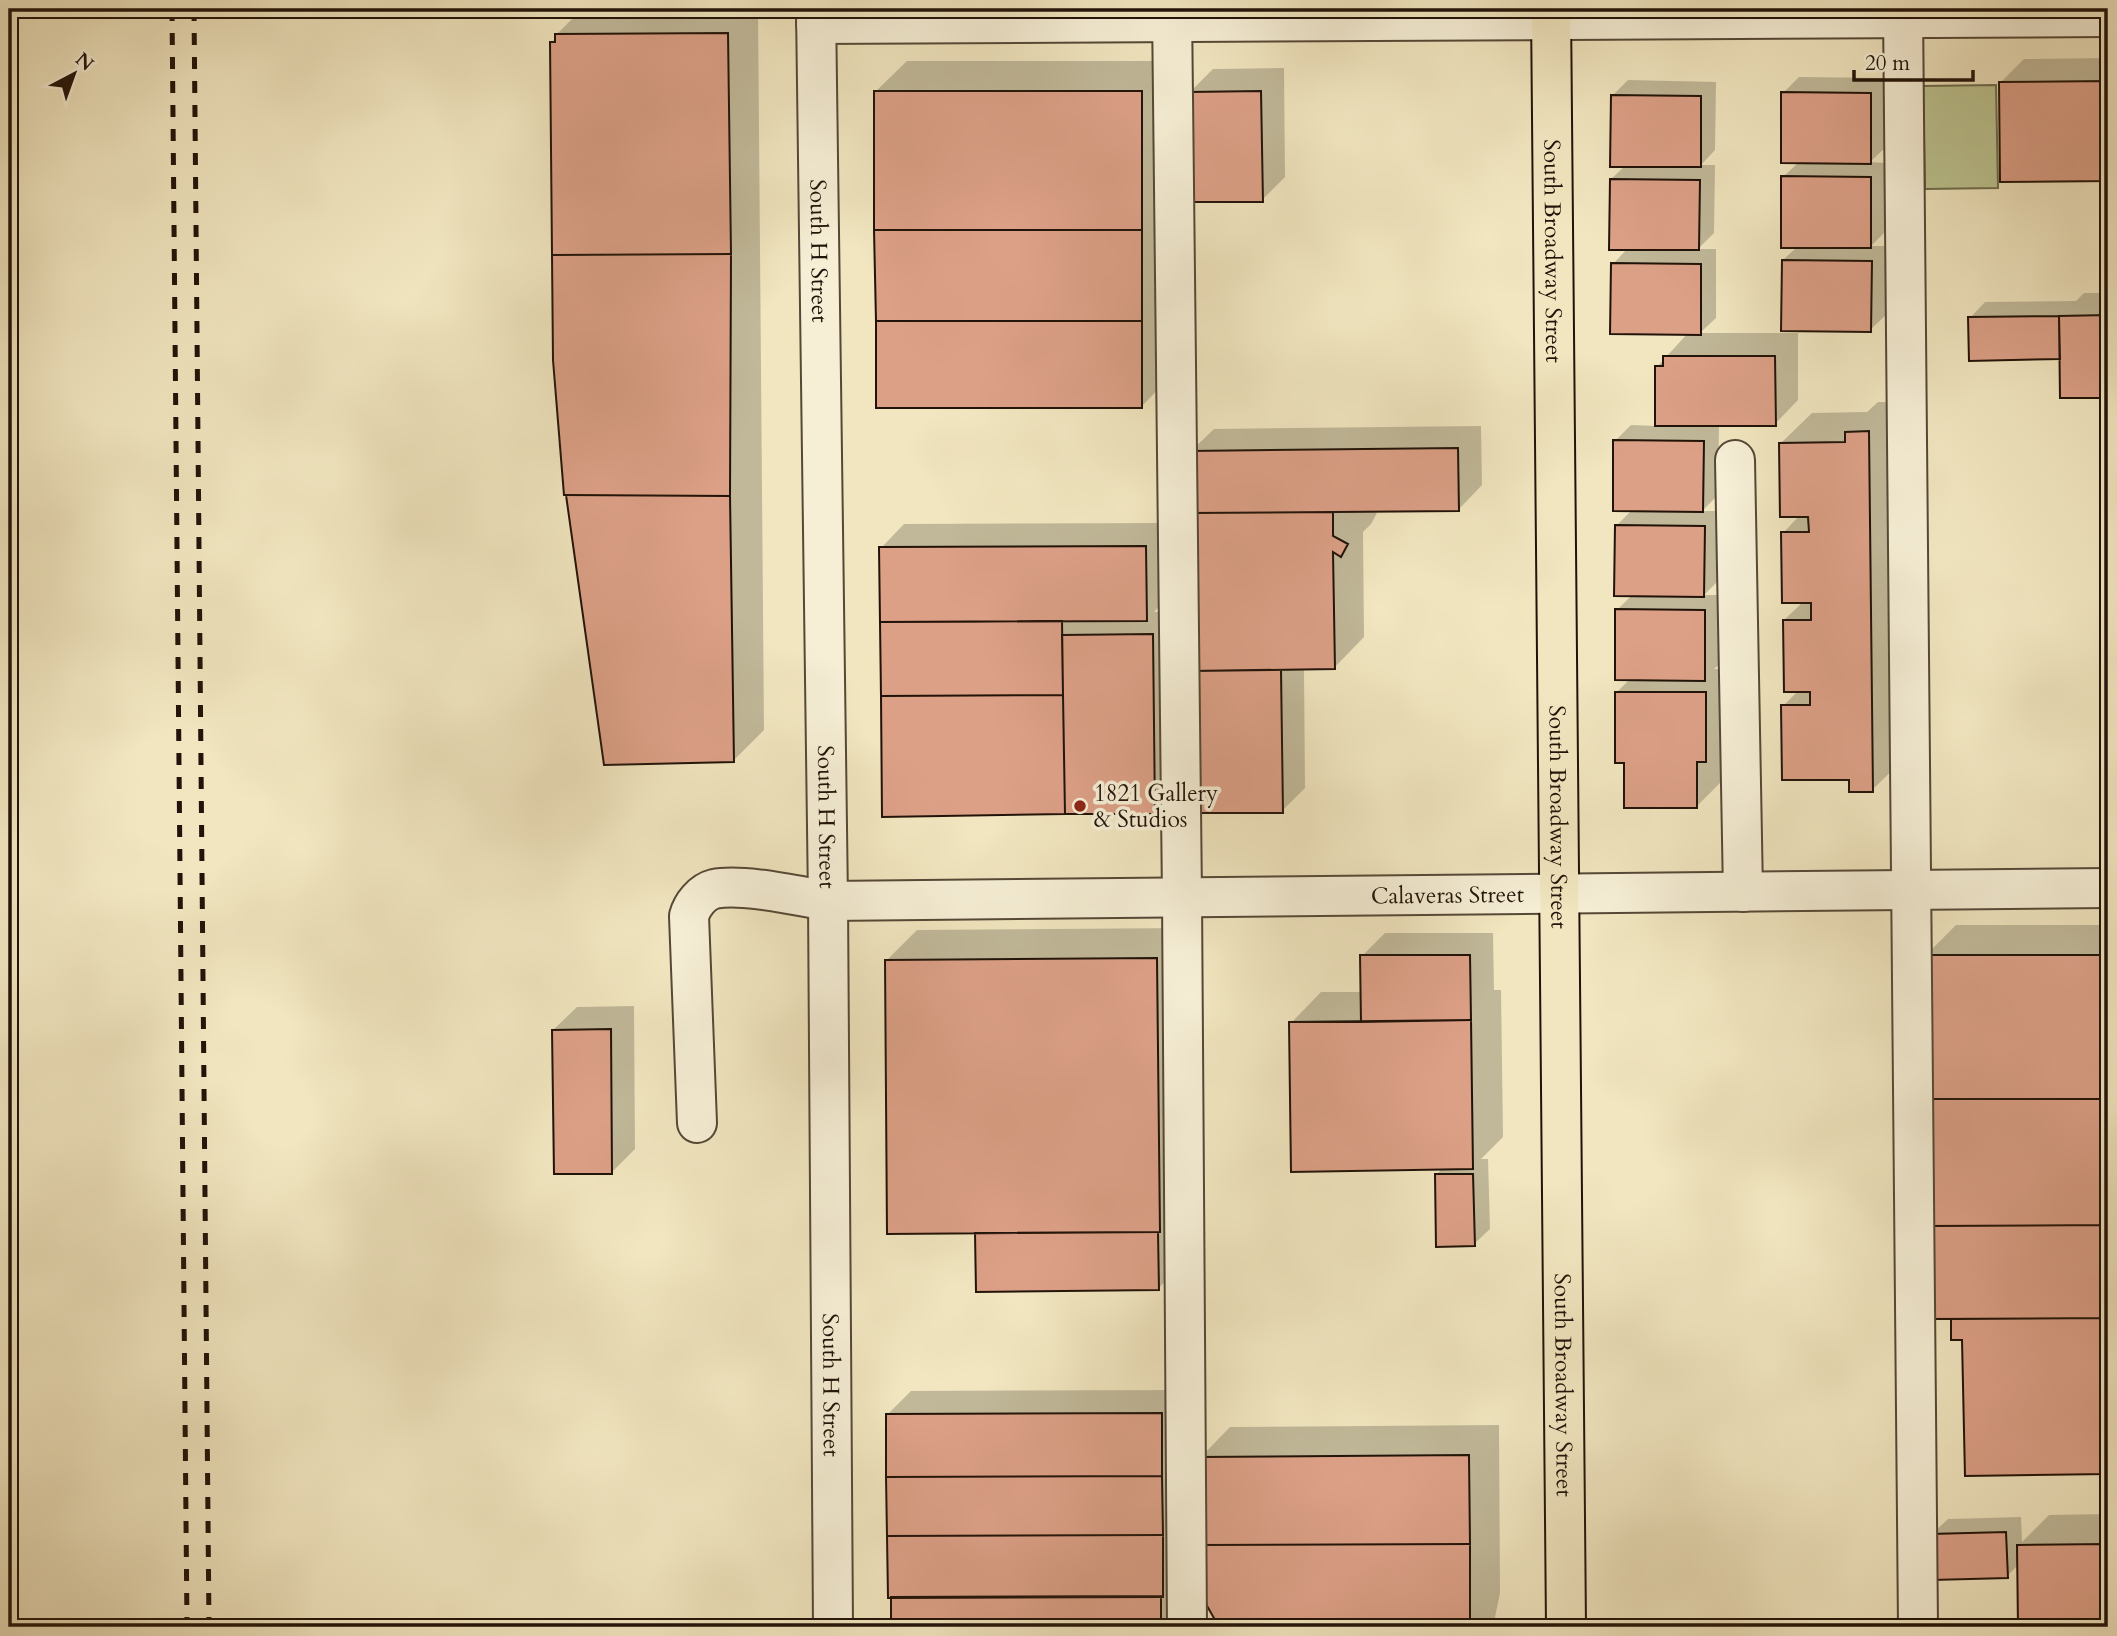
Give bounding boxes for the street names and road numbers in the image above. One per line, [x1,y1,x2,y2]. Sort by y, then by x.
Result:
street label: South Broadway Street [1537,139,1570,363]
street label: South H Street [803,179,836,323]
street label: South Broadway Street [1542,705,1575,929]
street label: South H Street [810,745,843,889]
street label: Calaveras Street [1371,878,1524,911]
street label: South Broadway Street [1547,1273,1580,1497]
street label: South H Street [815,1313,847,1457]

